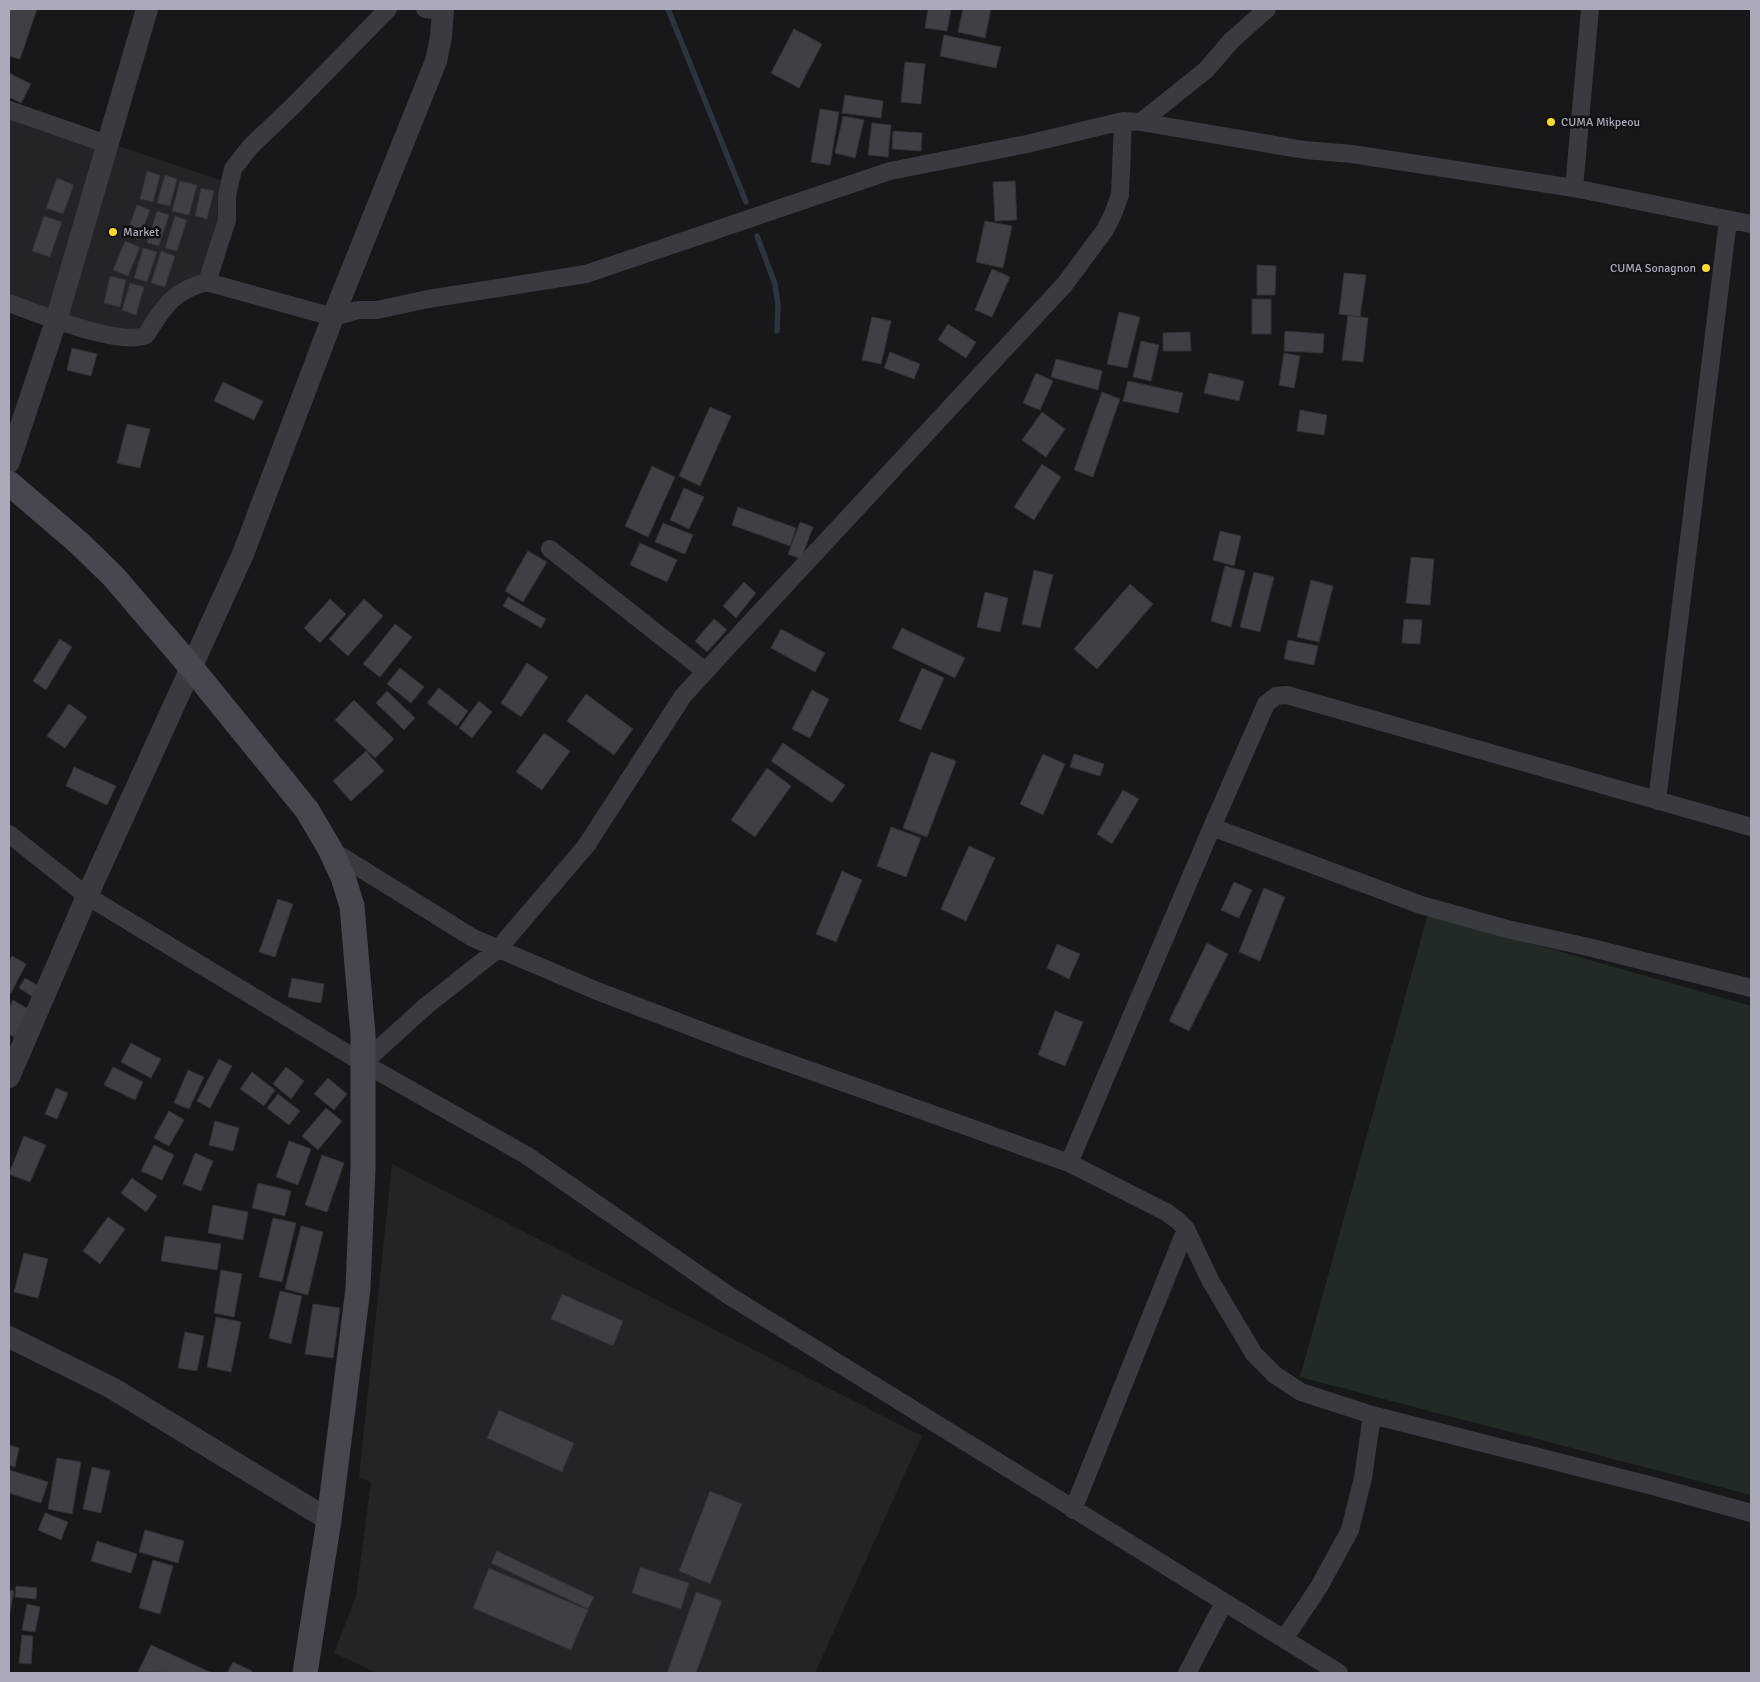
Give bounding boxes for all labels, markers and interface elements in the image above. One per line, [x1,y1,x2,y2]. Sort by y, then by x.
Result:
place label: CUMA Mikpeou [1561,115,1640,130]
marker: CUMA Mikpeou [1545,116,1557,128]
place label: Market [123,225,159,240]
marker: Market [107,226,119,238]
place label: CUMA Sonagnon [1610,261,1696,276]
marker: CUMA Sonagnon [1700,262,1712,274]

